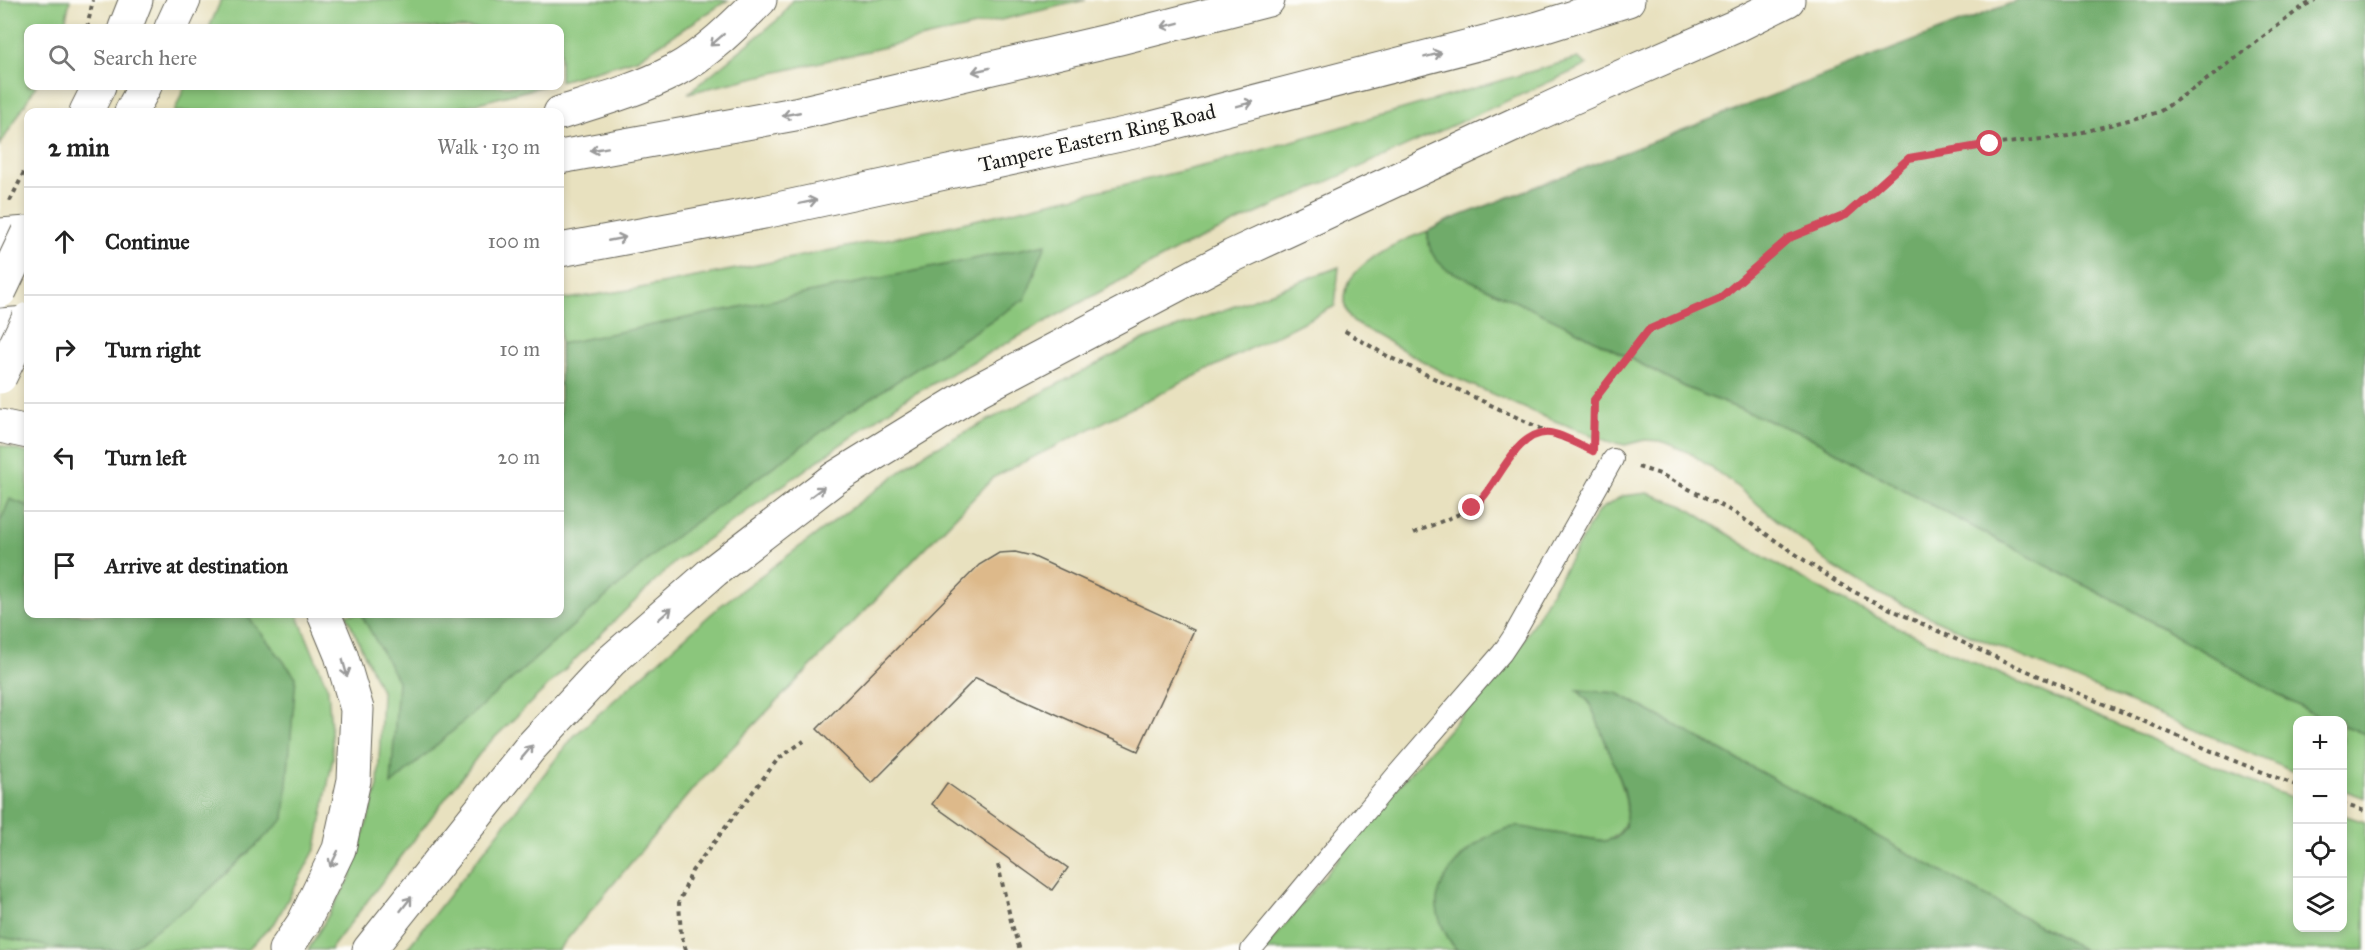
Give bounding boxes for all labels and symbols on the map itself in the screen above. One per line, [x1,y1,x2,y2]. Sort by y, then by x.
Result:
one-way arrow [1161,20,1180,31]
one-way arrow [710,33,725,47]
one-way arrow [1423,49,1442,61]
one-way arrow [971,65,990,77]
street label: Tampere Eastern Ring Road [976,98,1218,178]
one-way arrow [1235,98,1254,110]
one-way arrow [781,109,801,120]
route start [1976,130,2002,156]
one-way arrow [590,144,609,155]
one-way arrow [798,196,818,207]
one-way arrow [607,233,626,244]
one-way arrow [809,486,825,499]
route end [1458,494,1484,520]
one-way arrow [657,607,672,621]
one-way arrow [340,658,351,677]
one-way arrow [520,744,533,760]
one-way arrow [328,849,340,867]
one-way arrow [399,896,412,912]

